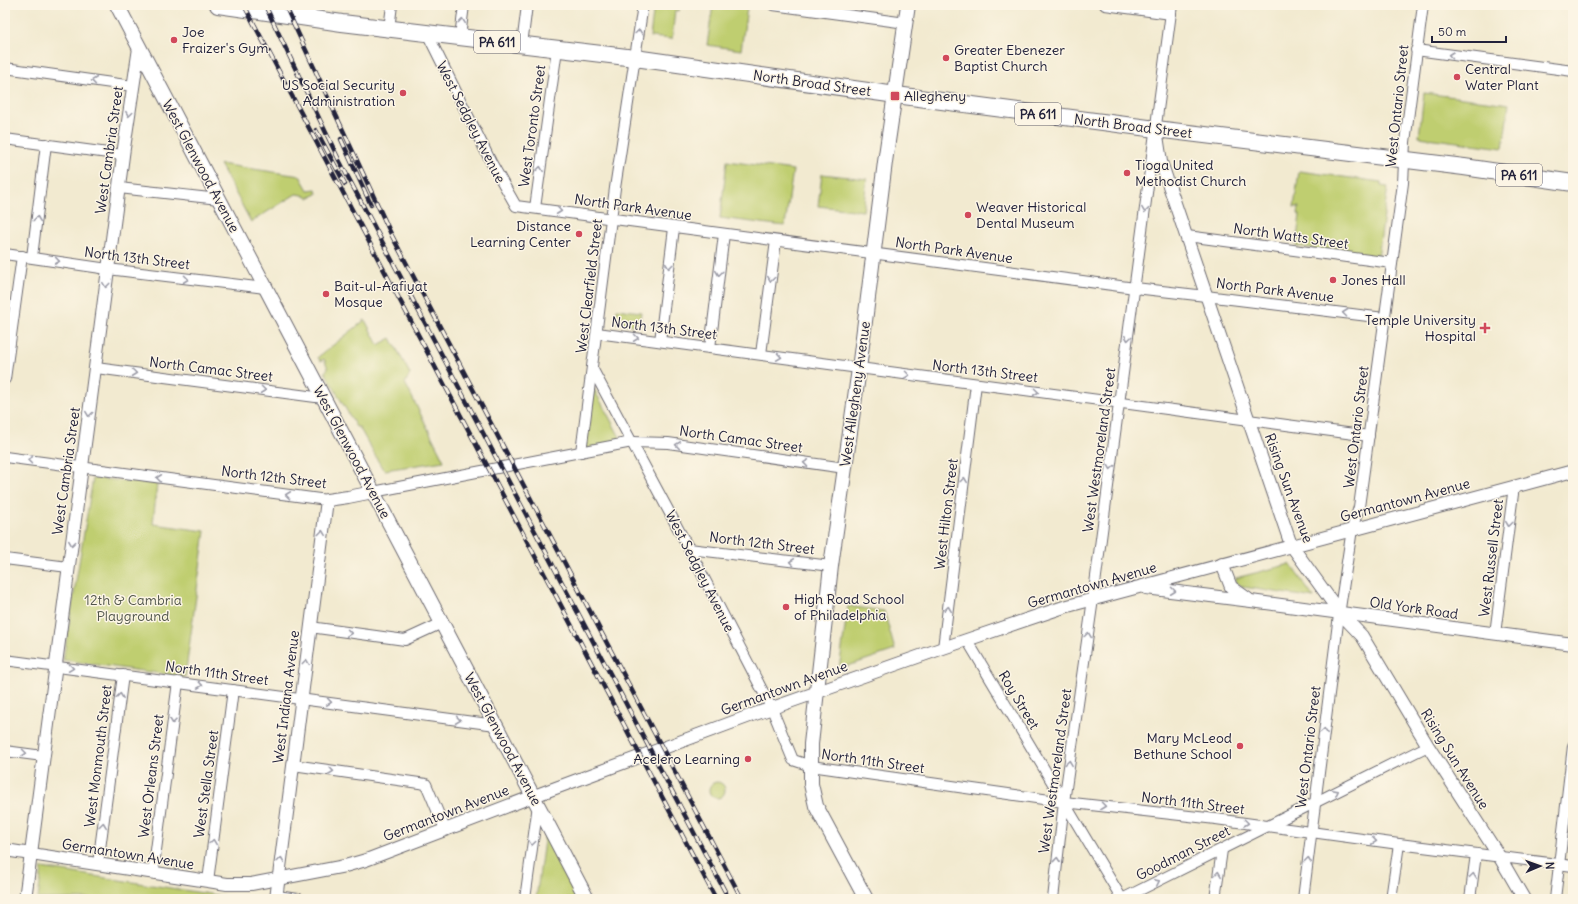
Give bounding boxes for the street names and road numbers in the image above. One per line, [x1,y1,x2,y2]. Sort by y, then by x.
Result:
road number: PA 611 [474,31,520,53]
street label: West Ontario Street [1382,44,1412,168]
street label: West Sedgley Avenue [432,58,510,186]
street label: West Toronto Street [515,63,550,188]
street label: North Broad Street [752,66,872,100]
street label: West Cambria Street [91,85,127,215]
street label: West Glenwood Avenue [158,96,244,236]
road number: PA 611 [1015,103,1061,125]
street label: North Broad Street [1073,110,1193,142]
road number: PA 611 [1496,164,1542,186]
street label: North Park Avenue [573,190,693,224]
street label: West Clearfield Street [572,218,606,354]
street label: North Watts Street [1232,219,1350,253]
street label: North Park Avenue [894,233,1014,267]
street label: North 13th Street [83,243,191,273]
street label: North Park Avenue [1215,274,1335,306]
street label: North 13th Street [610,313,718,343]
street label: West Allegheny Avenue [836,320,874,468]
street label: North Camac Street [148,352,274,386]
street label: North 13th Street [931,356,1039,386]
street label: West Ontario Street [1340,365,1372,489]
street label: West Westmoreland Street [1079,366,1120,534]
street label: West Glenwood Avenue [309,382,395,522]
street label: West Cambria Street [48,406,84,536]
street label: North Camac Street [678,421,804,457]
street label: Rising Sun Avenue [1261,431,1317,545]
street label: West Hilton Street [930,457,962,571]
street label: North 12th Street [220,462,328,492]
street label: Germantown Avenue [1338,474,1472,526]
street label: West Russell Street [1475,498,1507,618]
street label: West Sedgley Avenue [661,507,739,635]
street label: North 12th Street [708,528,816,558]
street label: Germantown Avenue [1025,558,1159,612]
street label: Old York Road [1369,593,1459,623]
street label: West Indiana Avenue [269,629,303,765]
street label: North 11th Street [164,657,270,689]
street label: Germantown Avenue [718,657,850,719]
street label: Roy Street [994,667,1044,733]
street label: West Glenwood Avenue [460,669,546,809]
street label: West Monmouth Street [80,684,116,828]
street label: West Ontario Street [1292,685,1324,809]
street label: West Westmoreland Street [1035,687,1076,855]
street label: Rising Sun Avenue [1417,705,1493,813]
street label: West Orleans Street [134,713,168,839]
street label: West Stella Street [190,729,223,839]
street label: North 11th Street [820,745,926,777]
street label: Germantown Avenue [380,781,512,845]
street label: North 11th Street [1140,788,1246,818]
street label: Goodman Street [1133,821,1233,884]
street label: Germantown Avenue [61,835,195,873]

